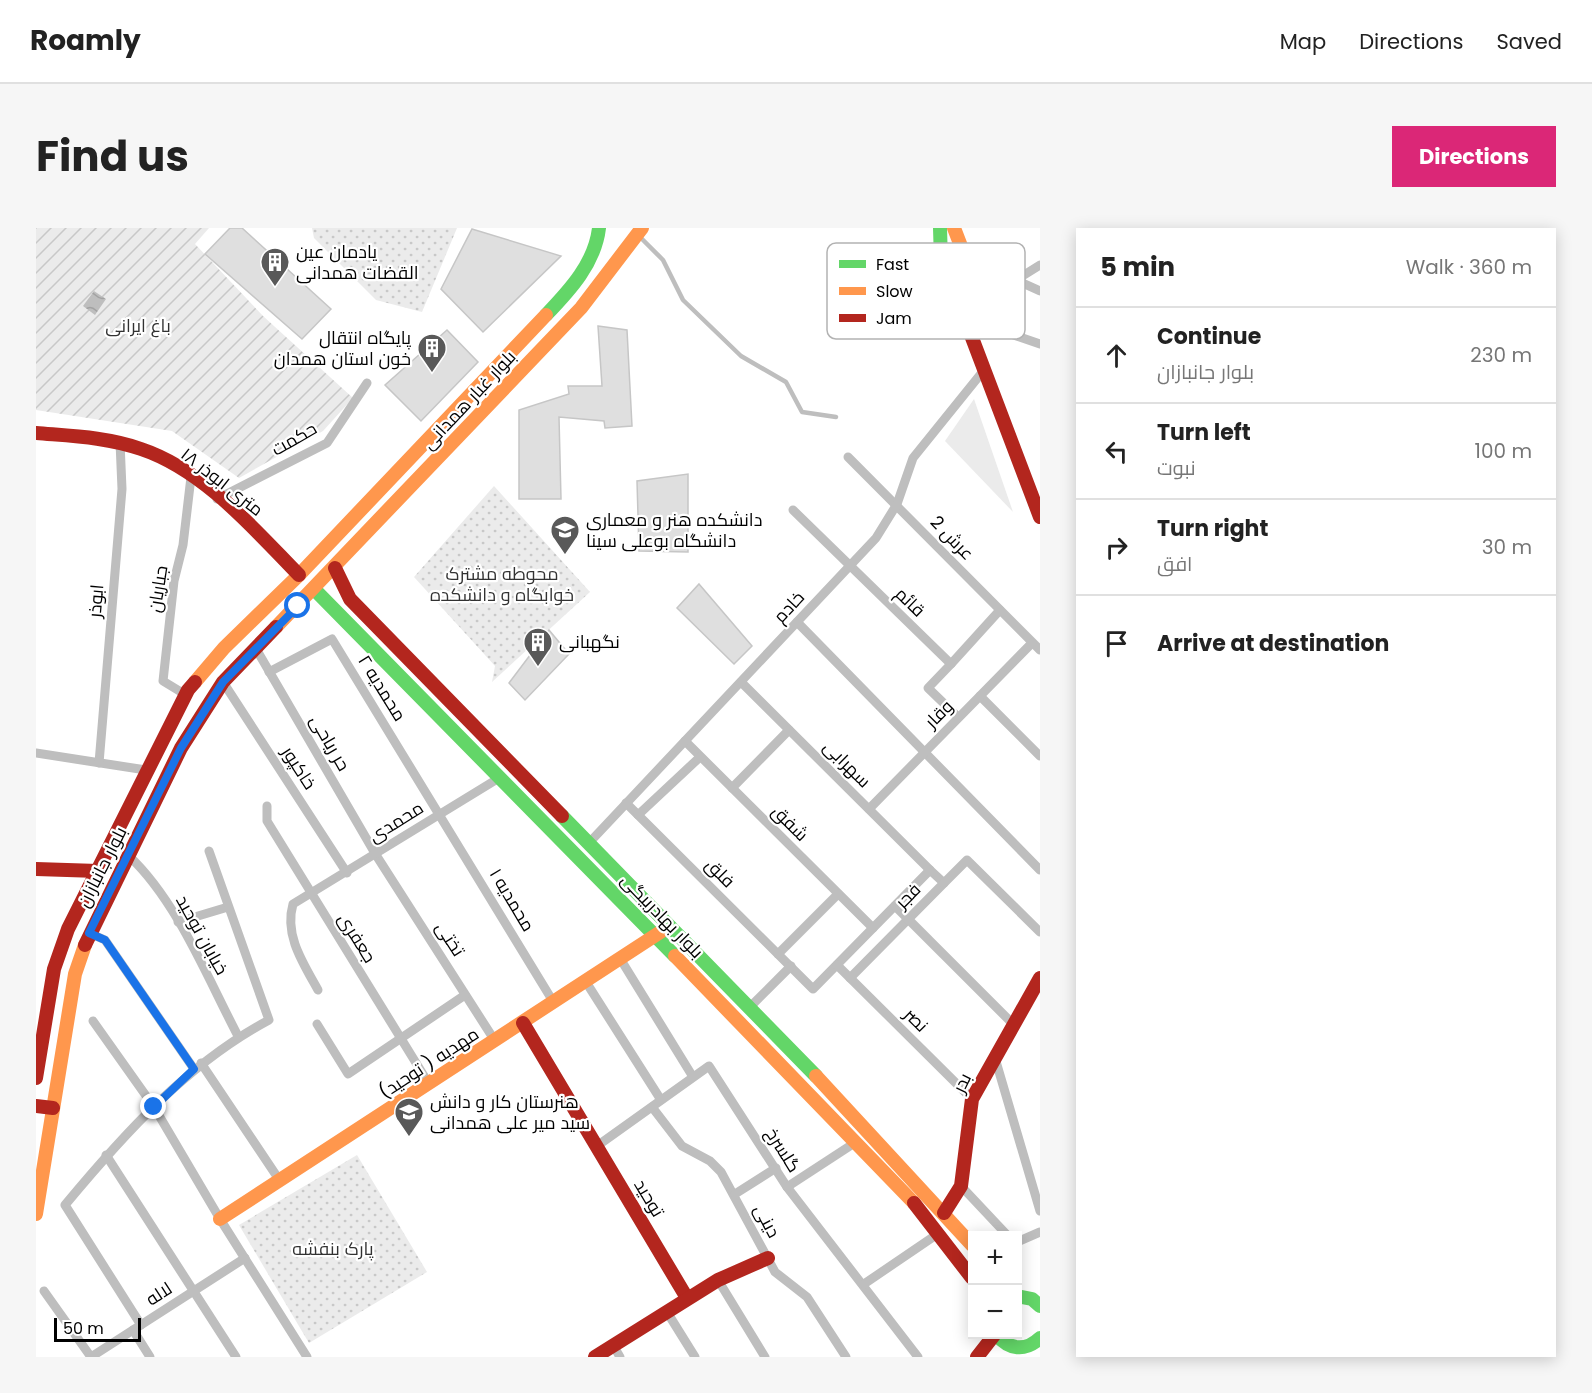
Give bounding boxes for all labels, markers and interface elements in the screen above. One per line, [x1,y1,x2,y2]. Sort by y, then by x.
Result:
text: Roamly [30,21,141,60]
text: Map [1280,27,1326,56]
text: Directions [1359,27,1463,56]
text: Saved [1496,27,1562,56]
button: Directions [1392,126,1556,187]
text: Find us [36,127,189,186]
place label: یادمان عین القضات همدانی [296,239,419,285]
legend [827,243,1025,339]
building icon: یادمان عین القضات همدانی [259,246,291,288]
text: 5 min [1100,249,1175,285]
text: Fast [876,253,909,276]
text: Walk · 360 m [1406,253,1532,281]
text: Slow [876,280,913,303]
text: Jam [876,307,912,330]
park label: باغ ایرانی [105,313,171,338]
text: Continue [1157,321,1261,352]
place label: پایگاه انتقال خون استان همدان [274,325,411,371]
building icon: پایگاه انتقال خون استان همدان [416,332,448,374]
icon: ahead [1100,339,1133,372]
text: 230 m [1470,341,1532,369]
street label: بلوار غبار همدانی [416,344,521,455]
text: بلوار جانبازان [1157,358,1254,386]
street label: حکمت [266,416,321,462]
text: Turn left [1157,417,1251,448]
icon: left [1100,435,1133,468]
text: 100 m [1475,437,1532,465]
street label: ۱۸ متری ابوذر [176,442,269,522]
text: نبوت [1157,454,1196,482]
place label: دانشکده هنر و معماری دانشگاه بوعلی سینا [586,507,762,553]
street label: عرش 2 [925,510,980,565]
text: Turn right [1157,513,1268,544]
school or university icon: دانشکده هنر و معماری دانشگاه بوعلی سینا [549,514,581,556]
icon: right [1100,531,1133,564]
text: 30 m [1482,533,1532,561]
text: افق [1157,550,1192,578]
park label: محوطه مشترک خوابگاه و دانشکده [430,561,574,607]
street label: جباریان [141,564,174,614]
street label: قائم [890,581,931,622]
street label: ابوذر [82,583,109,620]
street label: خادم [767,585,810,628]
route start [284,592,310,618]
building icon: نگهبانی [522,626,554,668]
icon: arrive [1100,627,1133,660]
text: Arrive at destination [1157,628,1389,659]
place label: نگهبانی [559,629,620,654]
street label: محمدیه ۲ [352,650,413,726]
street label: وقار [918,694,958,734]
street label: حر ریاحی [304,710,356,775]
street label: سهرابی [818,734,877,793]
street label: خاکپور [276,740,323,794]
street label: محمدی [364,795,428,848]
street label: شفق [766,799,814,847]
street label: بلوار جانبازان [71,822,133,911]
street label: فلق [700,852,741,893]
street label: محمدیه ۱ [484,863,541,936]
street label: بلوار بهادربیگی [615,868,709,964]
street label: فجر [888,877,926,915]
street label: خیابان توحید [170,890,235,979]
street label: جعفری [332,908,382,967]
street label: تختی [430,916,471,961]
street label: نصر [898,1001,934,1037]
street label: مهدیه ( توحید) [374,1021,483,1104]
street label: بدر [946,1069,977,1098]
place label: هنرستان کار و دانش سید میر علی همدانی [430,1089,590,1135]
route end [140,1093,166,1119]
school or university icon: هنرستان کار و دانش سید میر علی همدانی [393,1096,425,1138]
street label: گلسرخ [760,1122,807,1177]
street label: توحید [628,1174,671,1222]
street label: دینی [748,1200,787,1242]
map controls [968,1231,1022,1339]
button: + [968,1231,1022,1285]
park label: پارک بنفشه [292,1236,374,1261]
street label: لاله [141,1276,177,1311]
button: − [968,1285,1022,1339]
scale bar [54,1315,141,1342]
text: 50 m [63,1317,104,1340]

